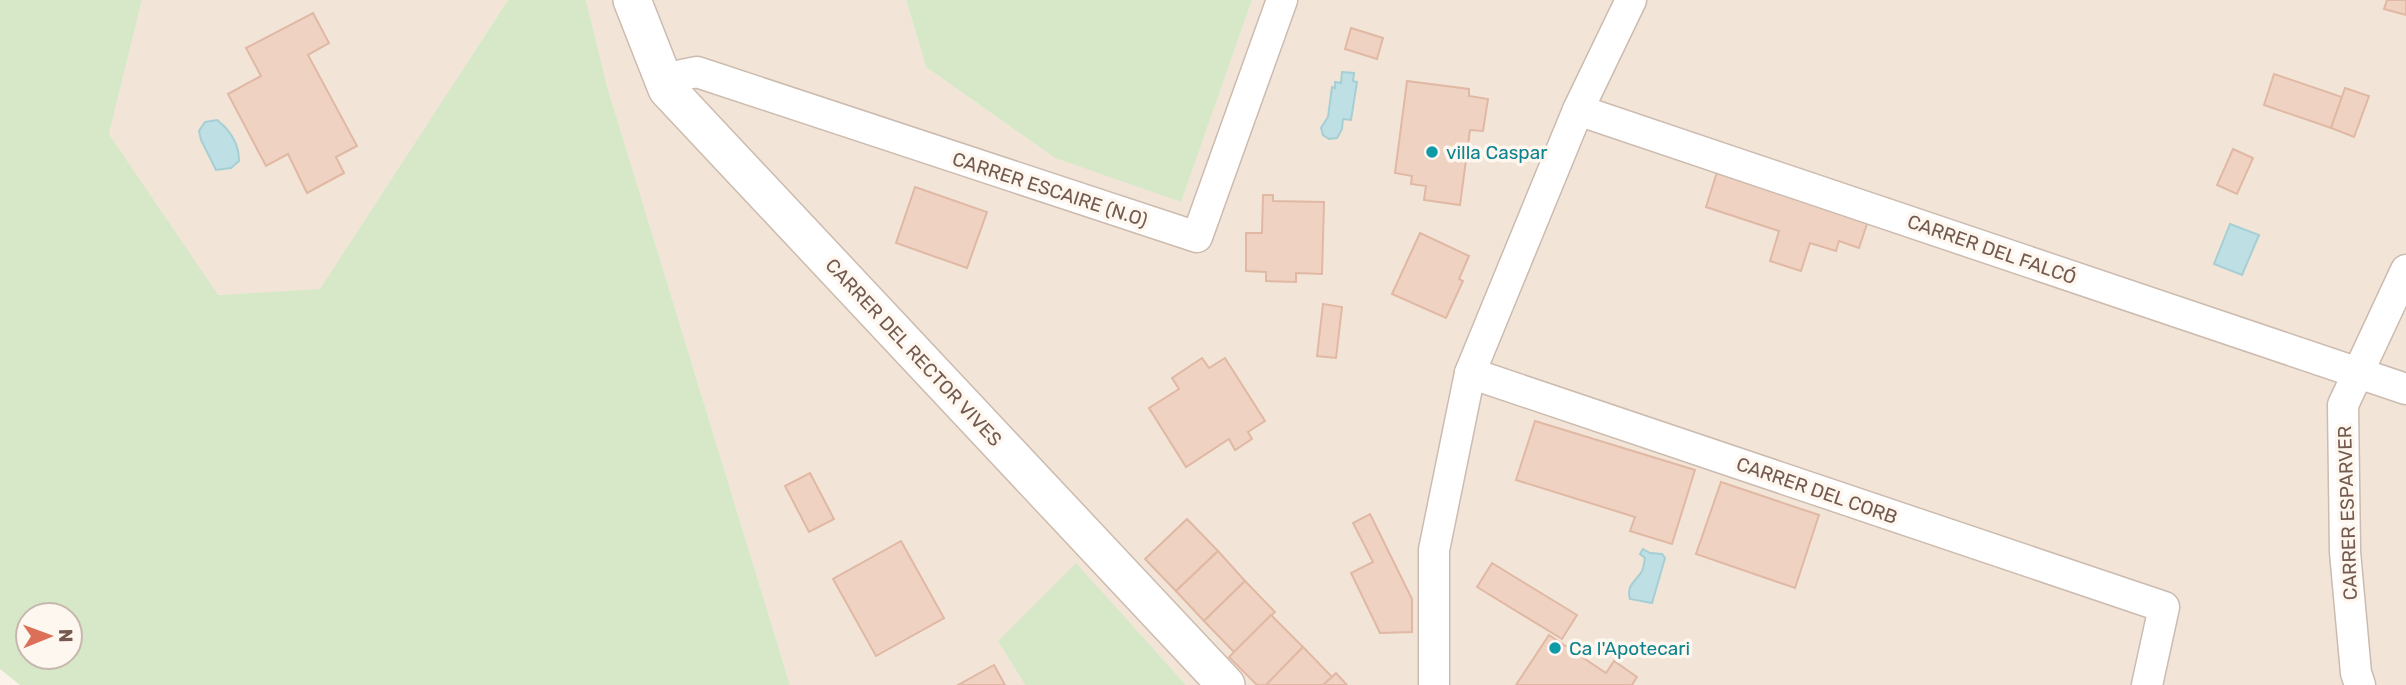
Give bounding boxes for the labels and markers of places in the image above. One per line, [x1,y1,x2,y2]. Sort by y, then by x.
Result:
place label: villa Caspar [1446,141,1548,164]
marker: villa Caspar [1424,144,1440,160]
place label: Ca l'Apotecari [1569,637,1690,660]
marker: Ca l'Apotecari [1547,640,1563,656]

